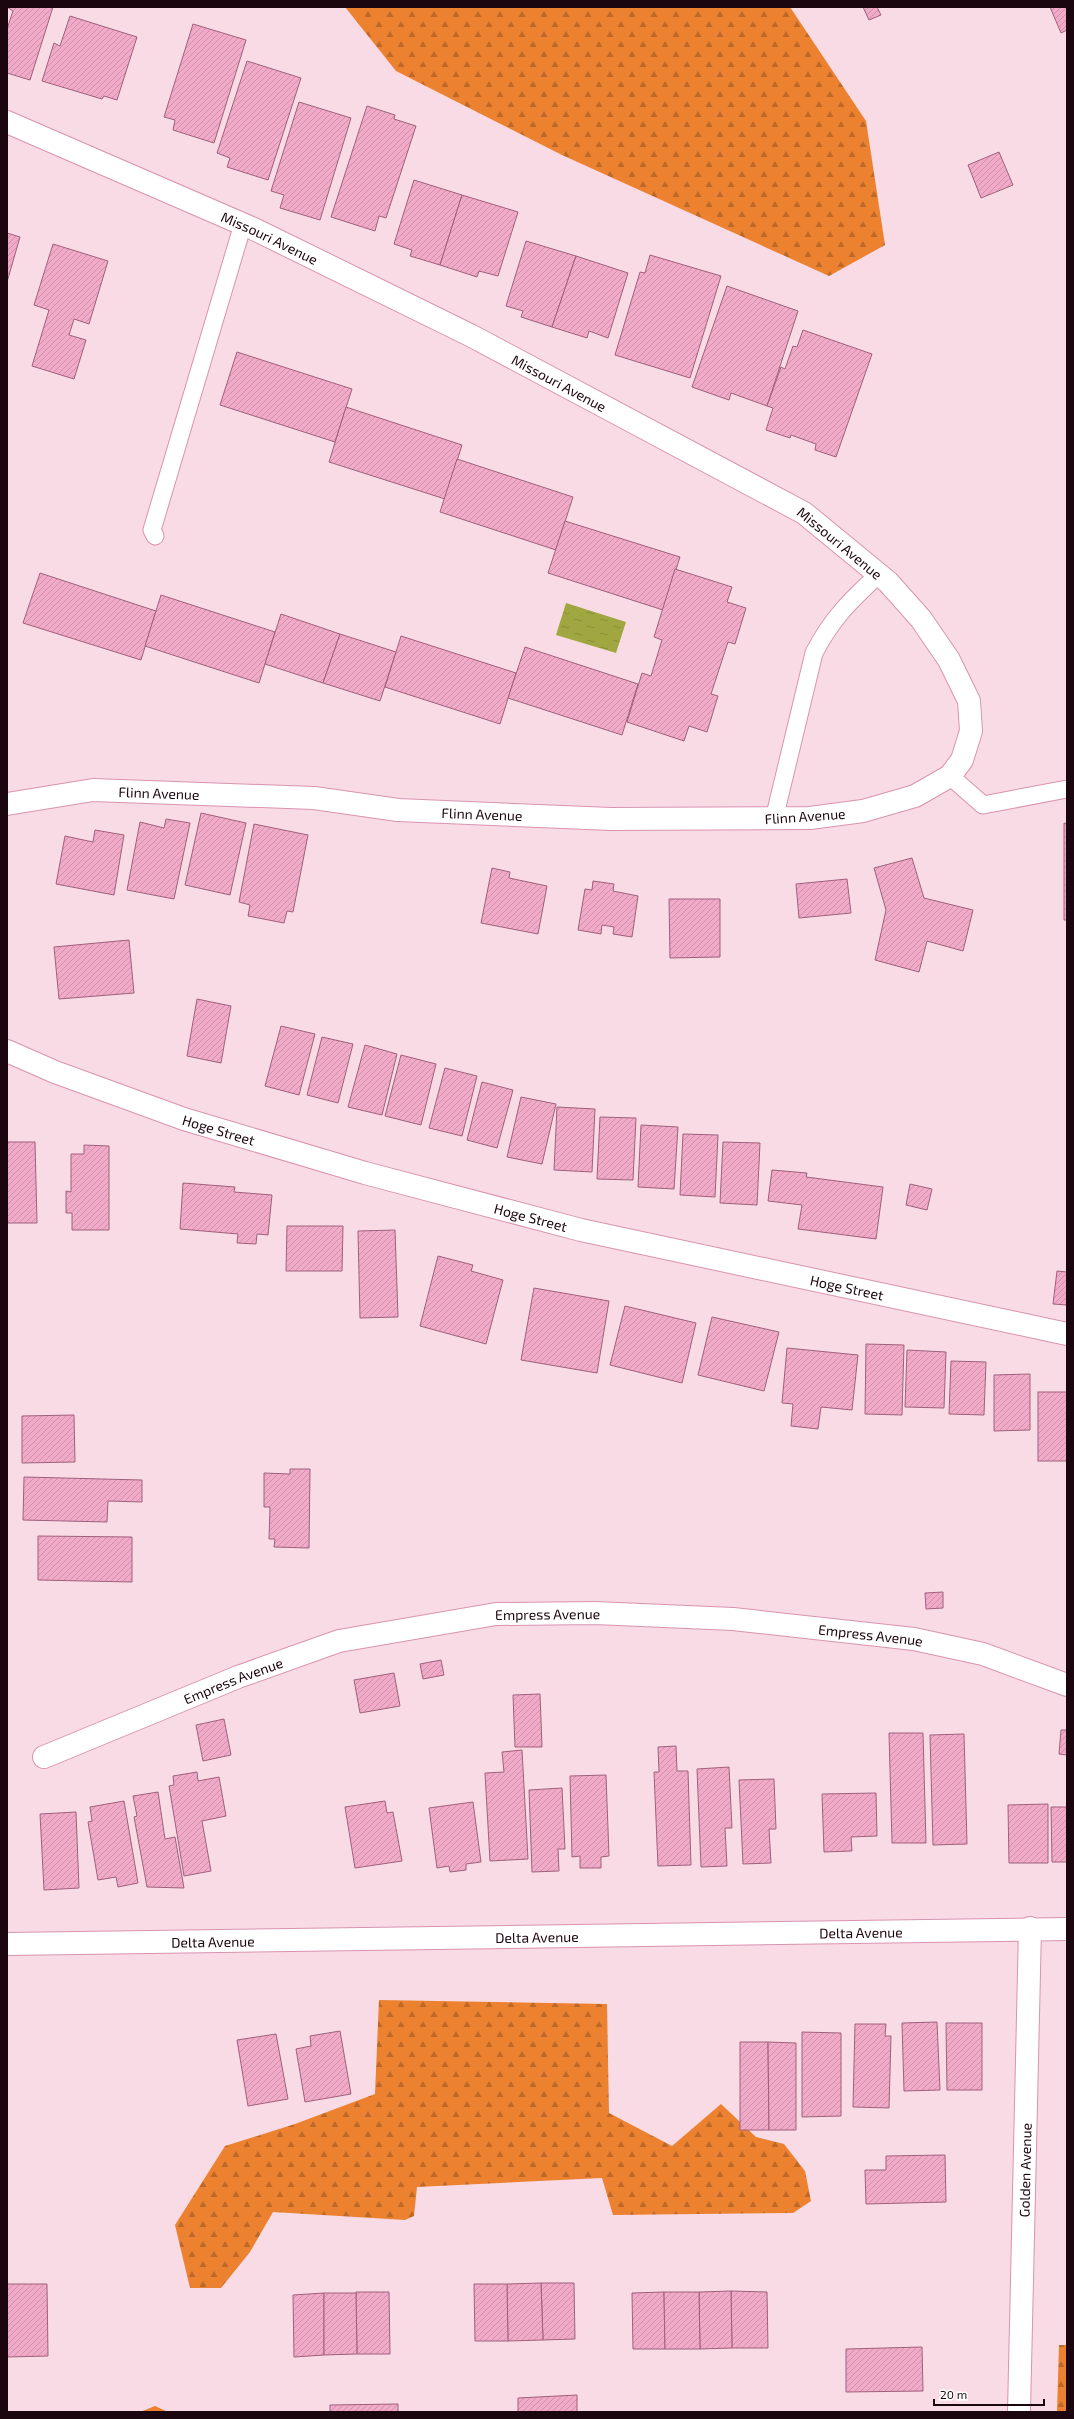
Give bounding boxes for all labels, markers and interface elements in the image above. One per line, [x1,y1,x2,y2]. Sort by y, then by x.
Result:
street label: Missouri Avenue [219,207,321,268]
street label: Missouri Avenue [509,350,610,415]
street label: Missouri Avenue [794,503,886,583]
street label: Flinn Avenue [118,783,200,803]
street label: Flinn Avenue [441,804,523,824]
street label: Flinn Avenue [764,805,846,827]
street label: Hoge Street [181,1111,257,1148]
street label: Hoge Street [492,1199,569,1234]
street label: Hoge Street [809,1271,885,1303]
street label: Empress Avenue [495,1604,601,1623]
street label: Empress Avenue [817,1620,925,1649]
street label: Empress Avenue [181,1653,285,1707]
street label: Delta Avenue [819,1923,903,1941]
street label: Delta Avenue [495,1927,579,1946]
street label: Delta Avenue [171,1932,255,1950]
street label: Golden Avenue [1015,2123,1034,2217]
scale bar [934,2381,1044,2407]
text: 20 m [940,2387,967,2401]

